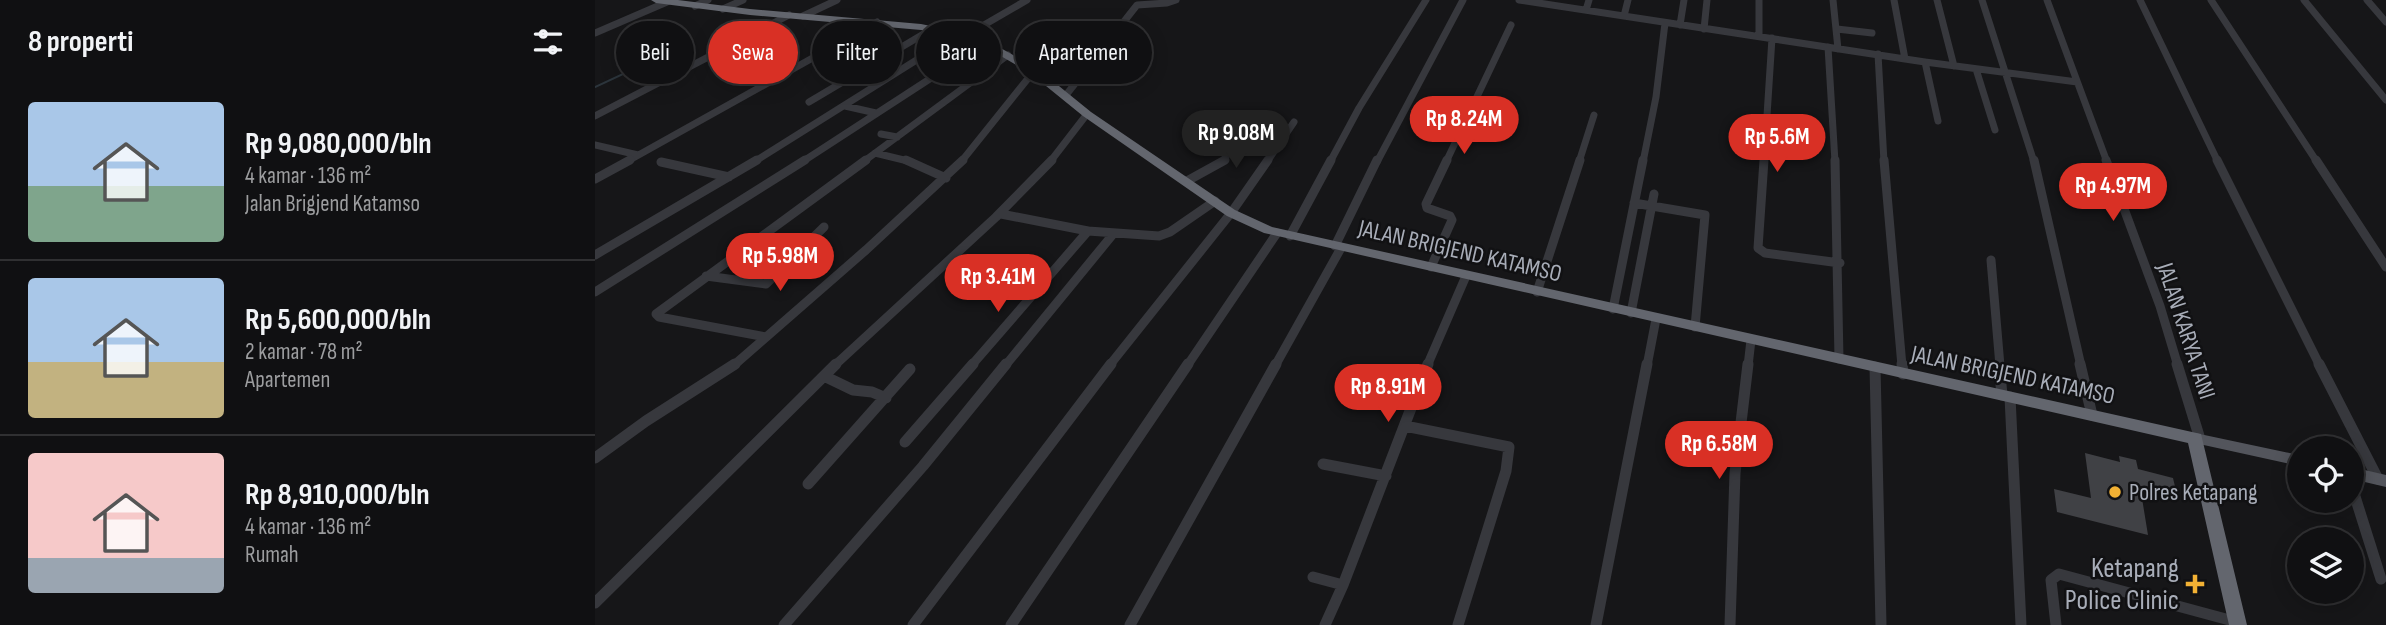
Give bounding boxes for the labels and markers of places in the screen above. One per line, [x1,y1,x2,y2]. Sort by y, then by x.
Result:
pin: Rp 8.24M [1392,96,1536,156]
pin: Rp 9.08M [1164,110,1308,170]
pin: Rp 5.6M [1712,114,1842,174]
pin: Rp 4.97M [2041,164,2185,223]
pin: Rp 5.98M [708,233,852,293]
pin: Rp 3.41M [926,254,1070,314]
pin: Rp 8.91M [1316,364,1460,424]
pin: Rp 6.58M [1647,421,1791,481]
place label: Polres Ketapang [2129,478,2258,507]
marker: Polres Ketapang [2107,484,2123,500]
place label: Ketapang Police Clinic [2065,552,2179,617]
marker: Ketapang Police Clinic [2185,574,2205,594]

